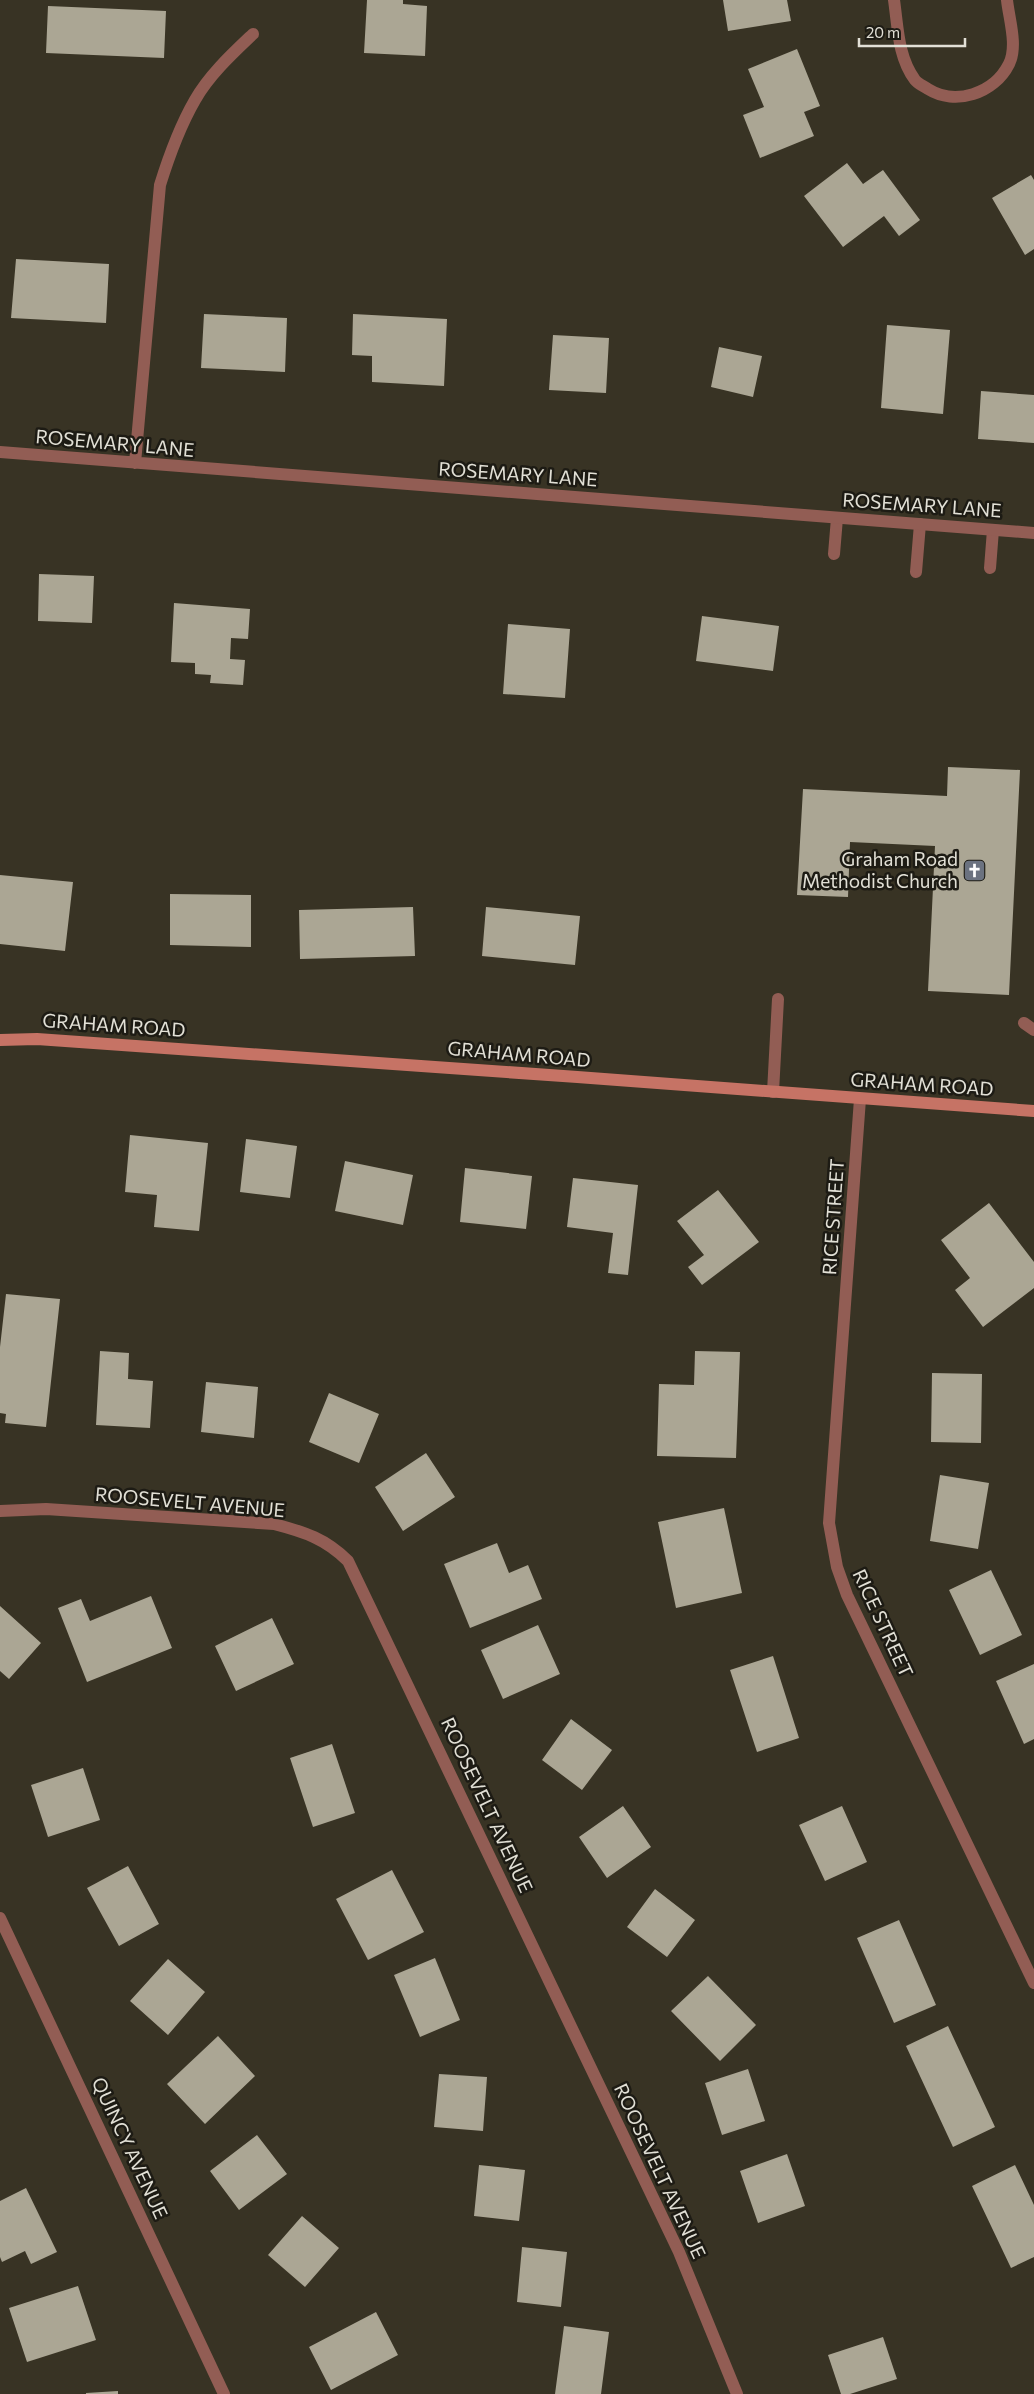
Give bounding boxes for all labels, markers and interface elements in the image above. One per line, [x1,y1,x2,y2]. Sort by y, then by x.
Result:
scale bar [859,15,965,47]
text: 20 m [866,23,900,41]
street label: ROSEMARY LANE [35,424,196,461]
street label: ROSEMARY LANE [438,456,598,491]
street label: ROSEMARY LANE [842,487,1002,522]
place label: Graham Road Methodist Church [802,847,958,892]
church icon: Graham Road Methodist Church [962,858,986,882]
street label: GRAHAM ROAD [42,1008,186,1041]
street label: GRAHAM ROAD [447,1036,591,1071]
street label: GRAHAM ROAD [850,1067,994,1100]
street label: RICE STREET [817,1158,848,1276]
street label: ROOSEVELT AVENUE [94,1482,286,1521]
street label: RICE STREET [848,1565,918,1680]
street label: ROOSEVELT AVENUE [437,1714,538,1896]
street label: QUINCY AVENUE [88,2073,173,2222]
street label: ROOSEVELT AVENUE [610,2080,711,2262]

